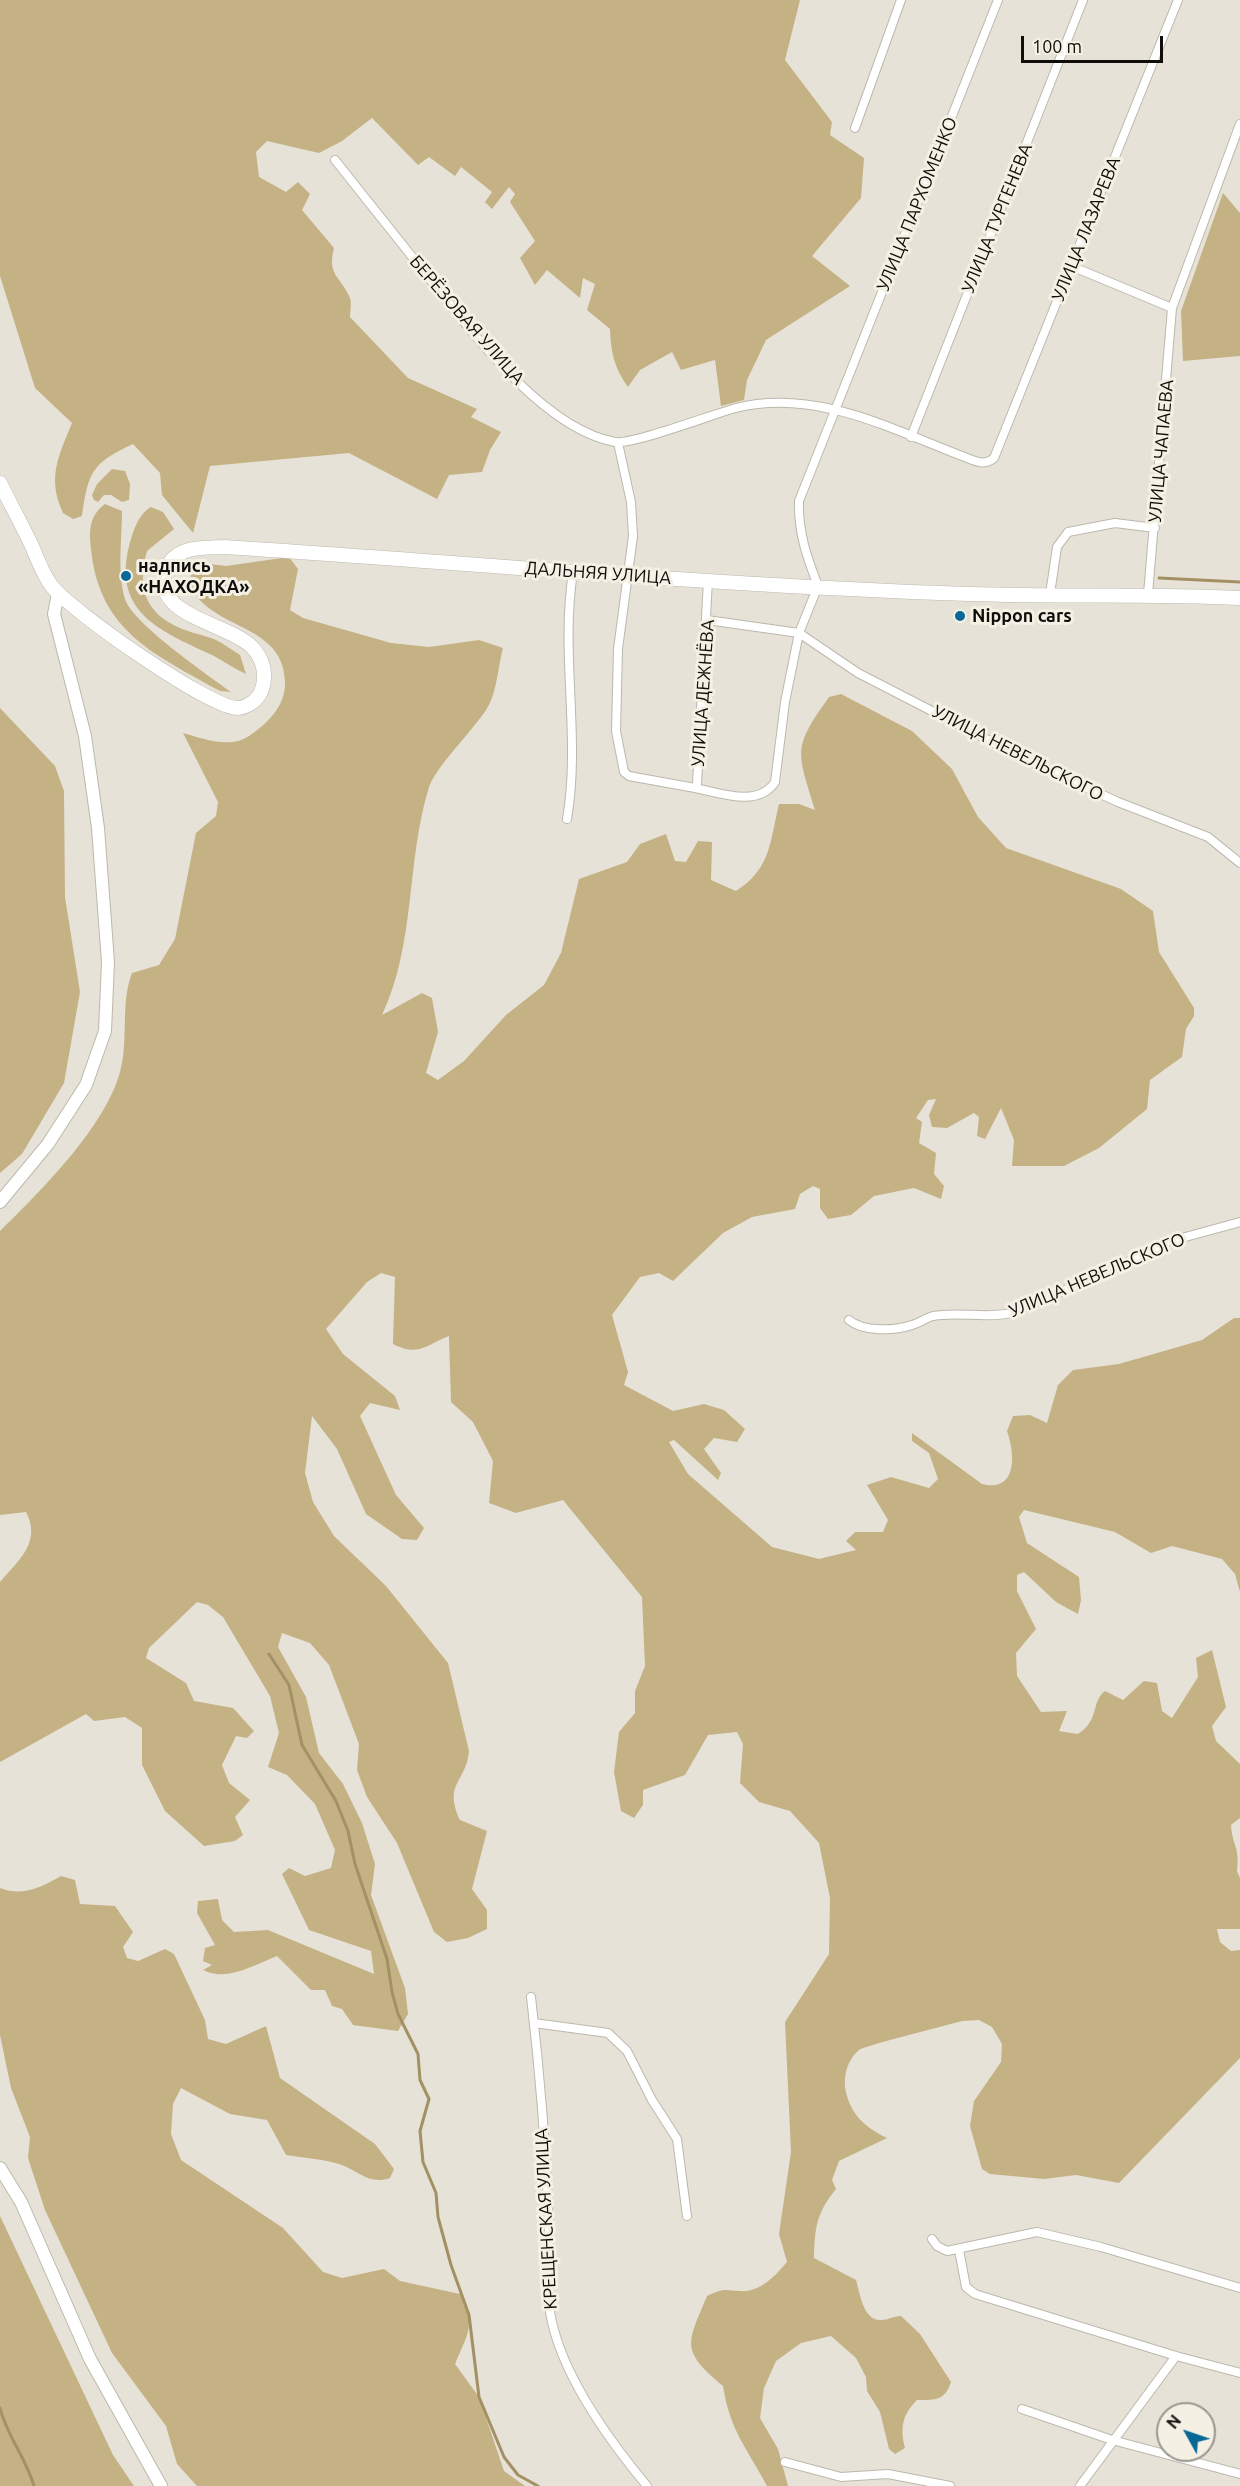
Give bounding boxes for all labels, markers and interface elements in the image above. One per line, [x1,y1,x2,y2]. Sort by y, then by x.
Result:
scale bar [1024,24,1166,62]
text: 100 m [1032,36,1082,56]
street label: УЛИЦА ПАРХОМЕНКО [872,114,962,294]
street label: УЛИЦА ТУРГЕНЕВА [957,140,1037,296]
street label: УЛИЦА ЛАЗАРЕВА [1047,154,1125,304]
street label: БЕРЁЗОВАЯ УЛИЦА [405,251,529,389]
street label: УЛИЦА ЧАПАЕВА [1144,379,1178,523]
place label: надпись «НАХОДКА» [138,555,250,598]
street label: ДАЛЬНЯЯ УЛИЦА [524,557,672,589]
marker: надпись «НАХОДКА» [119,569,133,583]
place label: Nippon cars [972,605,1072,627]
marker: Nippon cars [953,609,967,623]
street label: УЛИЦА ДЕЖНЁВА [687,619,719,767]
street label: УЛИЦА НЕВЕЛЬСКОГО [929,700,1107,806]
street label: УЛИЦА НЕВЕЛЬСКОГО [1006,1228,1188,1322]
street label: КРЕЩЕНСКАЯ УЛИЦА [530,2128,562,2310]
north arrow [1156,2402,1216,2462]
text: N [1163,2411,1184,2432]

